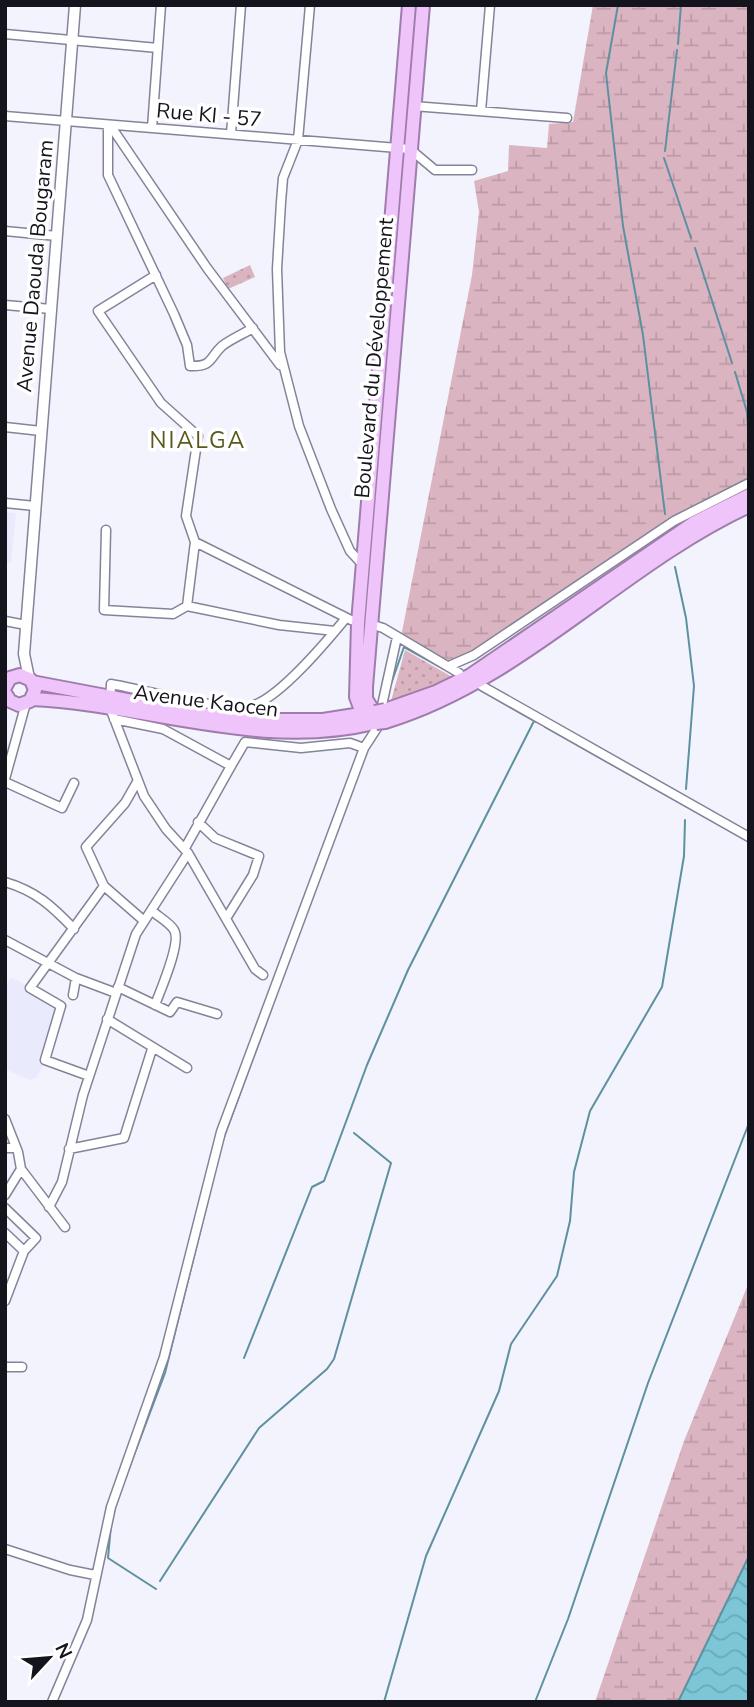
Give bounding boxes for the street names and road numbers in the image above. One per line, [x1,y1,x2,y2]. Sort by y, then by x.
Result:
street label: Rue KI - 57 [155,96,263,134]
street label: Avenue Daouda Bougaram [10,139,60,393]
street label: Boulevard du Développement [348,216,400,499]
street label: Avenue Kaocen [132,678,280,724]

